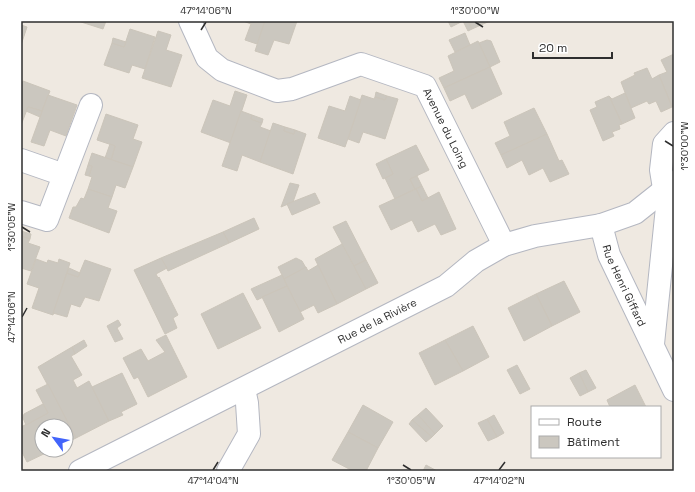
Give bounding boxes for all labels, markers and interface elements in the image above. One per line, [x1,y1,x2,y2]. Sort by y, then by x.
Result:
text: 47°14'06"N [180,4,232,17]
text: 1°30'00"W [451,4,500,17]
scale bar [533,34,612,60]
text: 20 m [539,40,567,56]
street label: Avenue du Loing [420,86,472,170]
text: 1°30'00"W [678,121,691,170]
text: 1°30'05"W [5,203,18,251]
street label: Rue Henri Giffard [600,243,649,329]
text: 47°14'06"N [5,291,18,343]
street label: Rue de la Rivière [335,295,419,347]
legend [531,406,661,458]
text: Route [567,414,602,430]
north arrow [34,418,74,458]
text: N [38,426,53,440]
text: Bâtiment [567,434,620,450]
text: 47°14'04"N [187,474,239,487]
text: 1°30'05"W [387,474,435,487]
text: 47°14'02"N [473,474,525,487]

